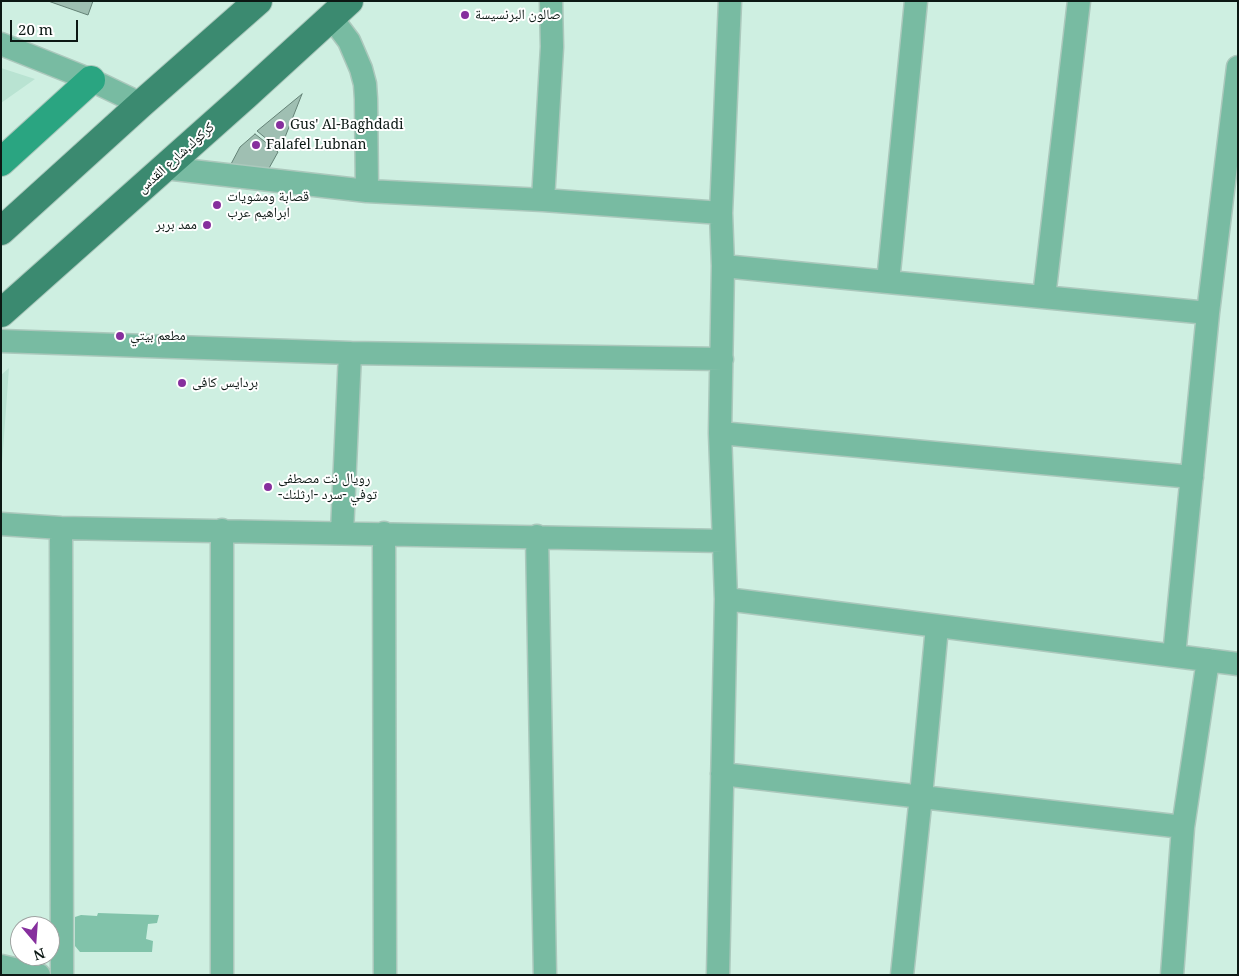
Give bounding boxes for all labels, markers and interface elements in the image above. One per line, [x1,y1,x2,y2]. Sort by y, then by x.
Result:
place label: صالون البرنسيسة [475,7,561,23]
marker: صالون البرنسيسة [459,9,471,21]
scale bar [12,10,80,42]
text: 20 m [18,19,53,39]
place label: Gus' Al-Baghdadi [290,117,403,133]
street label: كركوك,شارع القدس [134,119,218,197]
marker: Gus' Al-Baghdadi [274,119,286,131]
place label: Falafel Lubnan [266,137,367,153]
marker: Falafel Lubnan [250,139,262,151]
place label: قصابة ومشويات ابراهيم عرب [227,189,309,222]
marker: قصابة ومشويات ابراهيم عرب [211,199,223,211]
place label: ممد بربر [156,217,197,233]
marker: ممد بربر [201,219,213,231]
place label: مطعم بيتي [130,328,186,344]
marker: مطعم بيتي [114,330,126,342]
place label: بردايس کافى [192,375,258,391]
marker: بردايس کافى [176,377,188,389]
place label: رويال نت مصطفى -توفي -سرد -ارثلنك [278,471,377,504]
marker: رويال نت مصطفى -توفي -سرد -ارثلنك [262,481,274,493]
north arrow [10,916,60,966]
text: N [31,944,48,966]

